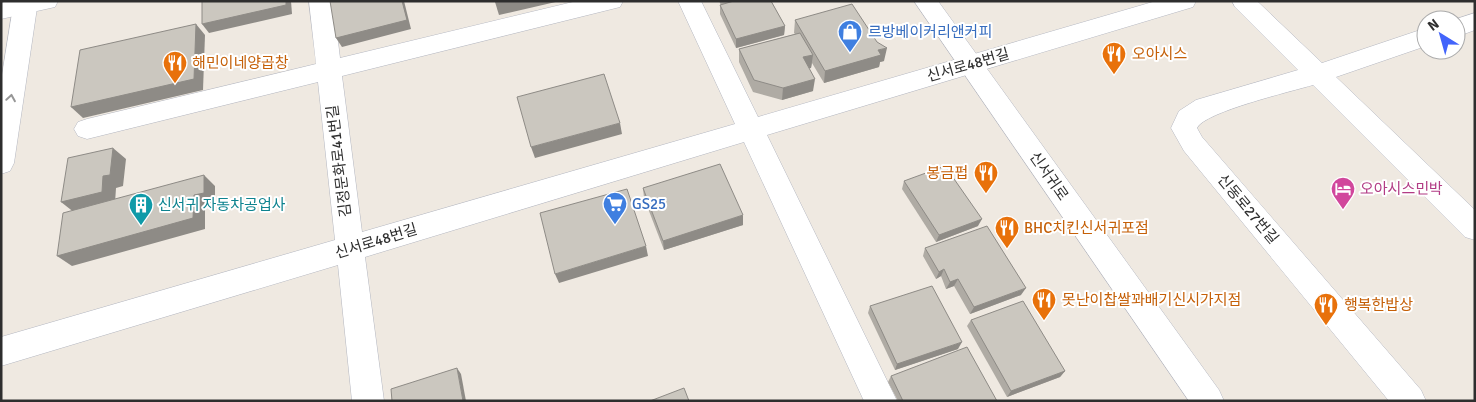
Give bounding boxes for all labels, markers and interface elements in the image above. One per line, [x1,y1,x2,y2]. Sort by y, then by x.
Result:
north arrow [1416,10,1466,60]
text: N [1424,15,1442,35]
shop icon: 르방베이커리앤커피 [837,19,863,53]
place label: 르방베이커리앤커피 [868,23,992,41]
restaurant icon: 오아시스 [1101,41,1127,75]
street label: 신서로48번길 [925,45,1011,85]
place label: 오아시스 [1132,45,1187,63]
restaurant icon: 해민이네양곱창 [162,50,188,84]
place label: 해민이네양곱창 [192,54,289,72]
one-way arrow [6,93,16,102]
street label: 김정문화로41번길 [323,104,355,218]
street label: 신서귀로 [1026,148,1072,204]
restaurant icon: 봉금펍 [973,160,999,194]
place label: 봉금펍 [927,164,968,182]
street label: 신동로27번길 [1214,171,1282,247]
hotel icon: 오아시스민박 [1330,176,1356,210]
place label: 오아시스민박 [1360,180,1443,198]
supermarket icon: GS25 [602,191,628,225]
building icon: 신서귀 자동차공업사 [128,192,154,226]
place label: GS25 [632,195,666,213]
place label: 신서귀 자동차공업사 [158,196,286,214]
restaurant icon: BHC치킨신서귀포점 [994,215,1020,249]
place label: BHC치킨신서귀포점 [1024,219,1149,237]
street label: 신서로48번길 [333,220,419,262]
restaurant icon: 못난이찹쌀꽈배기신시가지점 [1031,287,1057,321]
place label: 못난이찹쌀꽈배기신시가지점 [1062,291,1241,309]
restaurant icon: 행복한밥상 [1313,292,1339,326]
place label: 행복한밥상 [1344,296,1413,314]

